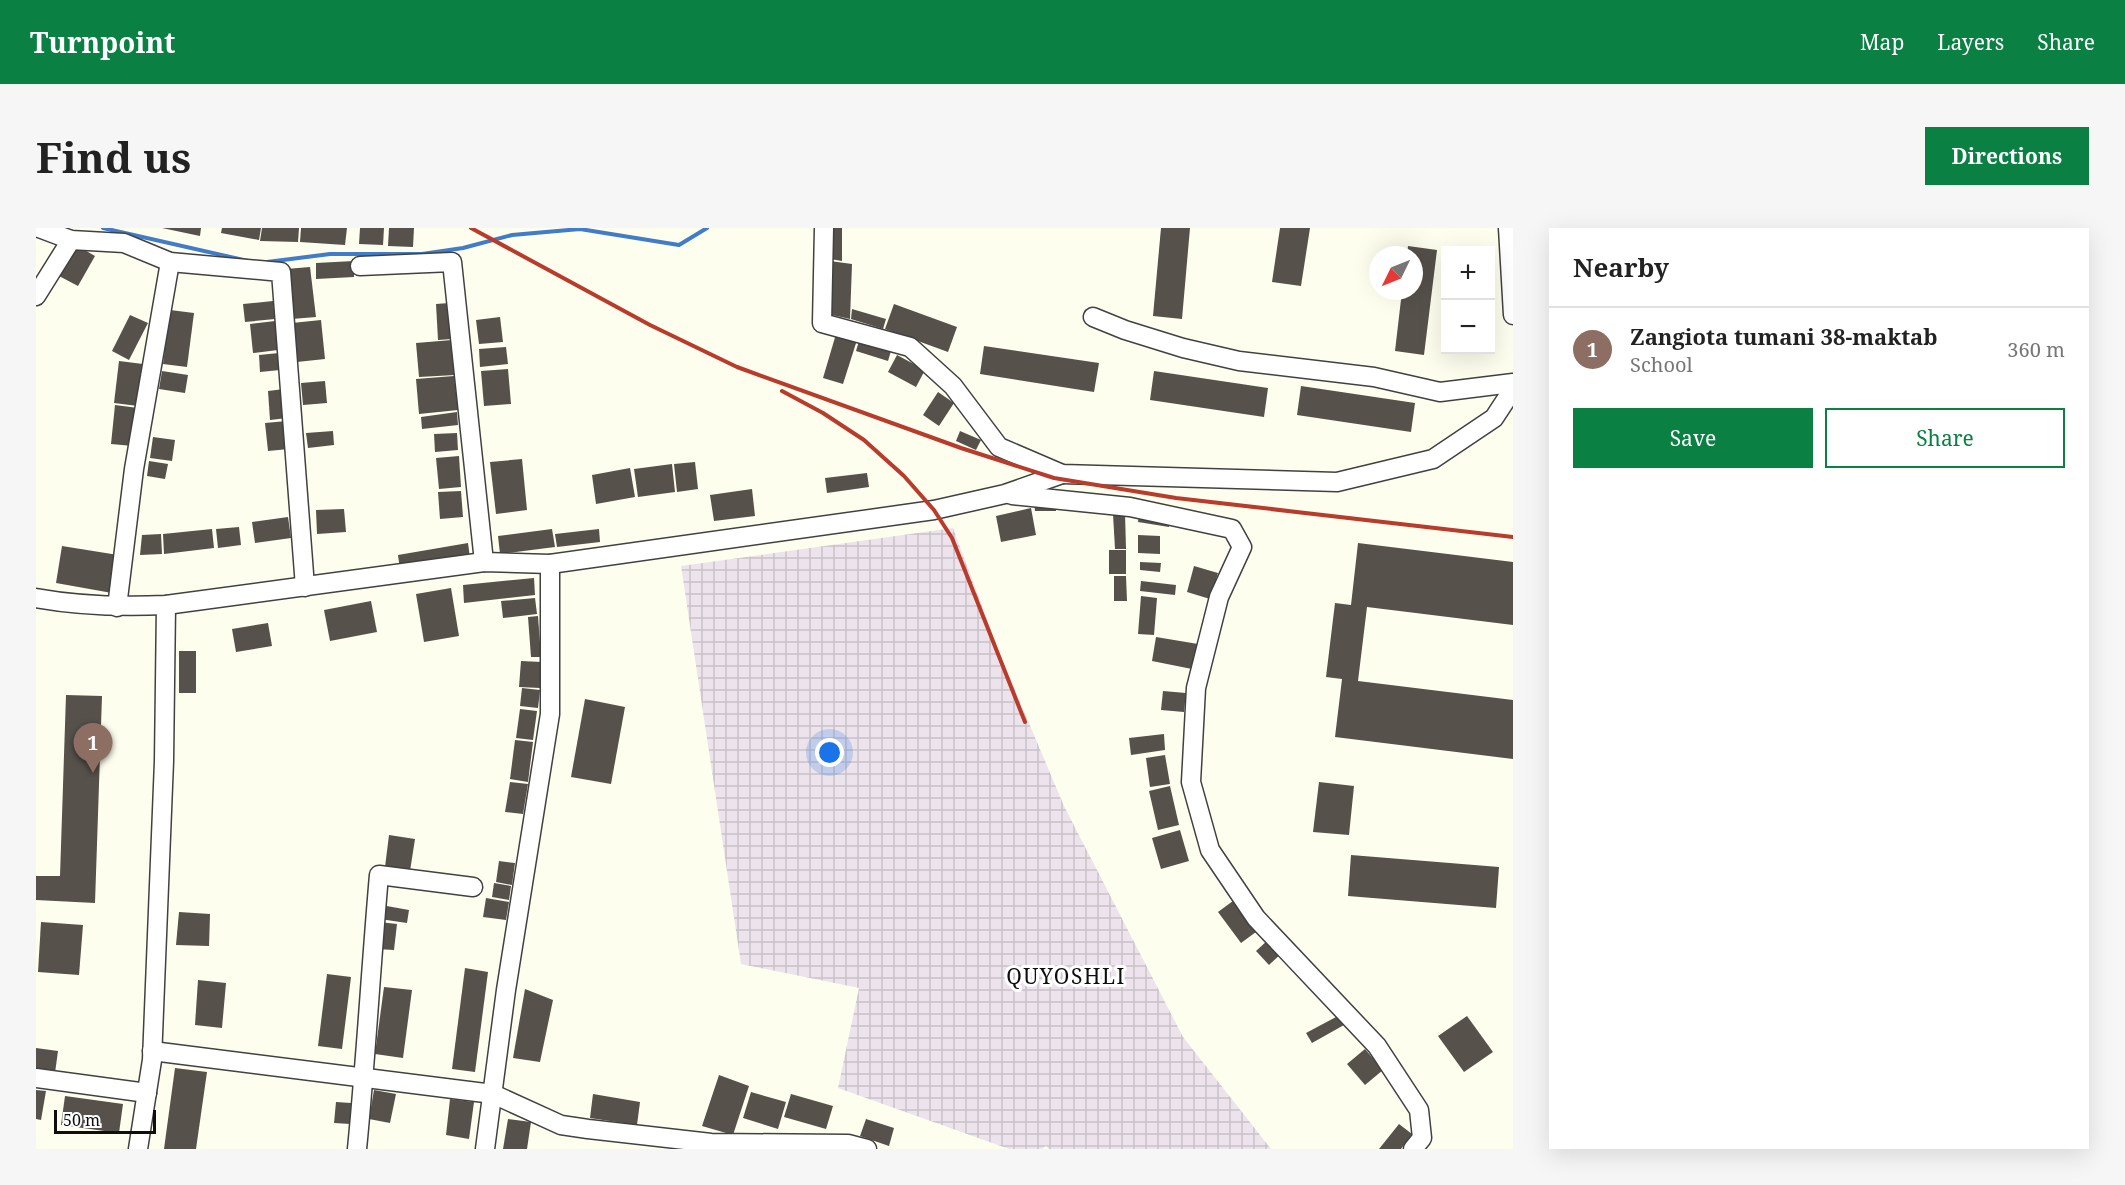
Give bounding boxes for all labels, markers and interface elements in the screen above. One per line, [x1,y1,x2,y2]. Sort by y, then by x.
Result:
text: Turnpoint [30,23,175,61]
text: Map [1860,28,1904,56]
text: Layers [1937,28,2004,56]
text: Share [2037,28,2095,56]
button: Directions [1925,127,2089,185]
text: Find us [36,128,191,185]
north arrow [1369,246,1423,300]
map controls [1441,246,1495,354]
button: + [1441,246,1495,300]
text: Nearby [1573,249,1669,285]
button: − [1441,300,1495,354]
text: Zangiota tumani 38-maktab [1630,321,1938,351]
text: 1 [1587,336,1598,363]
text: 360 m [2007,336,2065,363]
text: School [1630,351,1693,378]
button: Save [1573,408,1813,468]
button: Share [1825,408,2065,468]
pin: 1 [74,724,112,773]
your location [815,738,844,767]
district label: QUYOSHLI [1006,962,1126,990]
scale bar [54,1107,156,1134]
text: 50 m [63,1109,100,1131]

